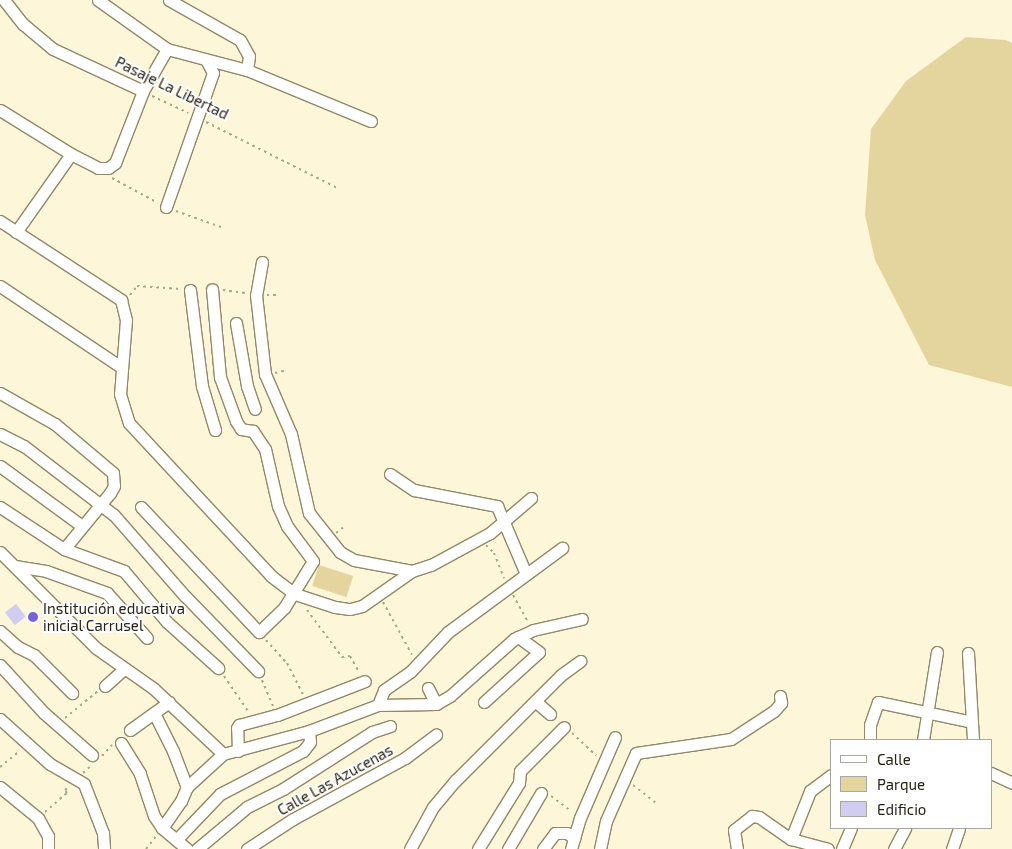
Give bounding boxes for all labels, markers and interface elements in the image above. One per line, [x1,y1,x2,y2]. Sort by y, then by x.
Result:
street label: Pasaje La Libertad [112,53,232,123]
place label: Institución educativa inicial Carrusel [43,599,185,634]
marker: Institución educativa inicial Carrusel [27,611,39,623]
legend [830,739,992,829]
street label: Calle Las Azucenas [274,741,396,819]
text: Calle [877,750,911,768]
text: Parque [877,775,925,793]
text: Edificio [877,800,926,818]

